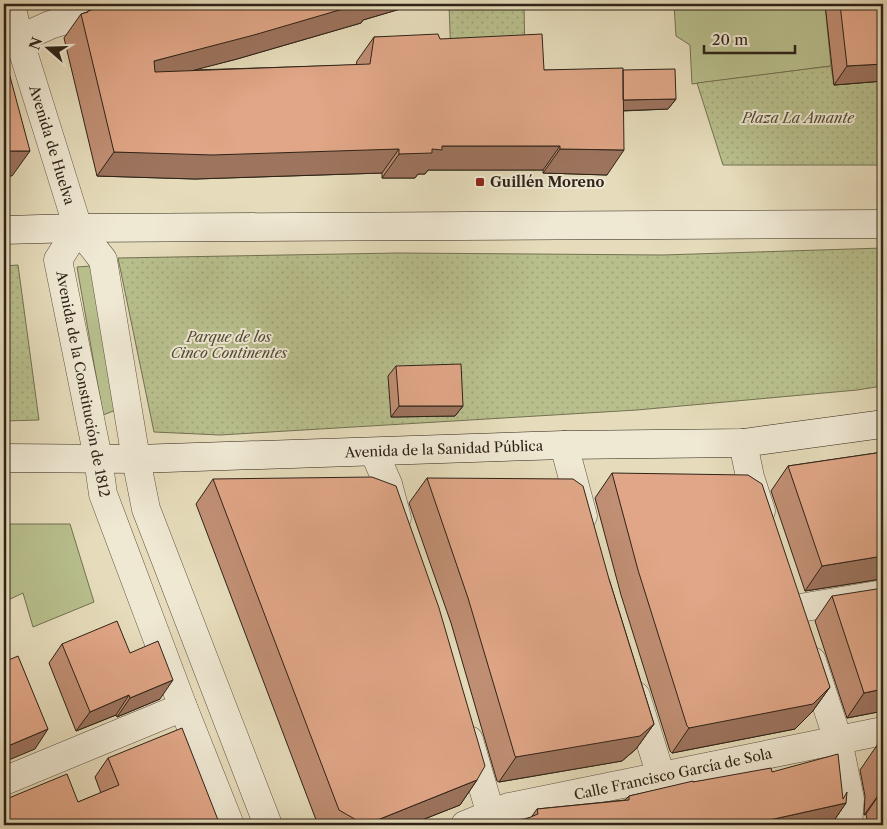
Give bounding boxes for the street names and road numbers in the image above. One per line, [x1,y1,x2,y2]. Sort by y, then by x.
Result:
street label: Avenida de Huelva [25,82,79,207]
street label: Avenida de la Constitución de 1812 [52,268,114,499]
street label: Avenida de la Sanidad Pública [344,437,544,461]
street label: Calle Francisco García de Sola [572,744,774,804]

